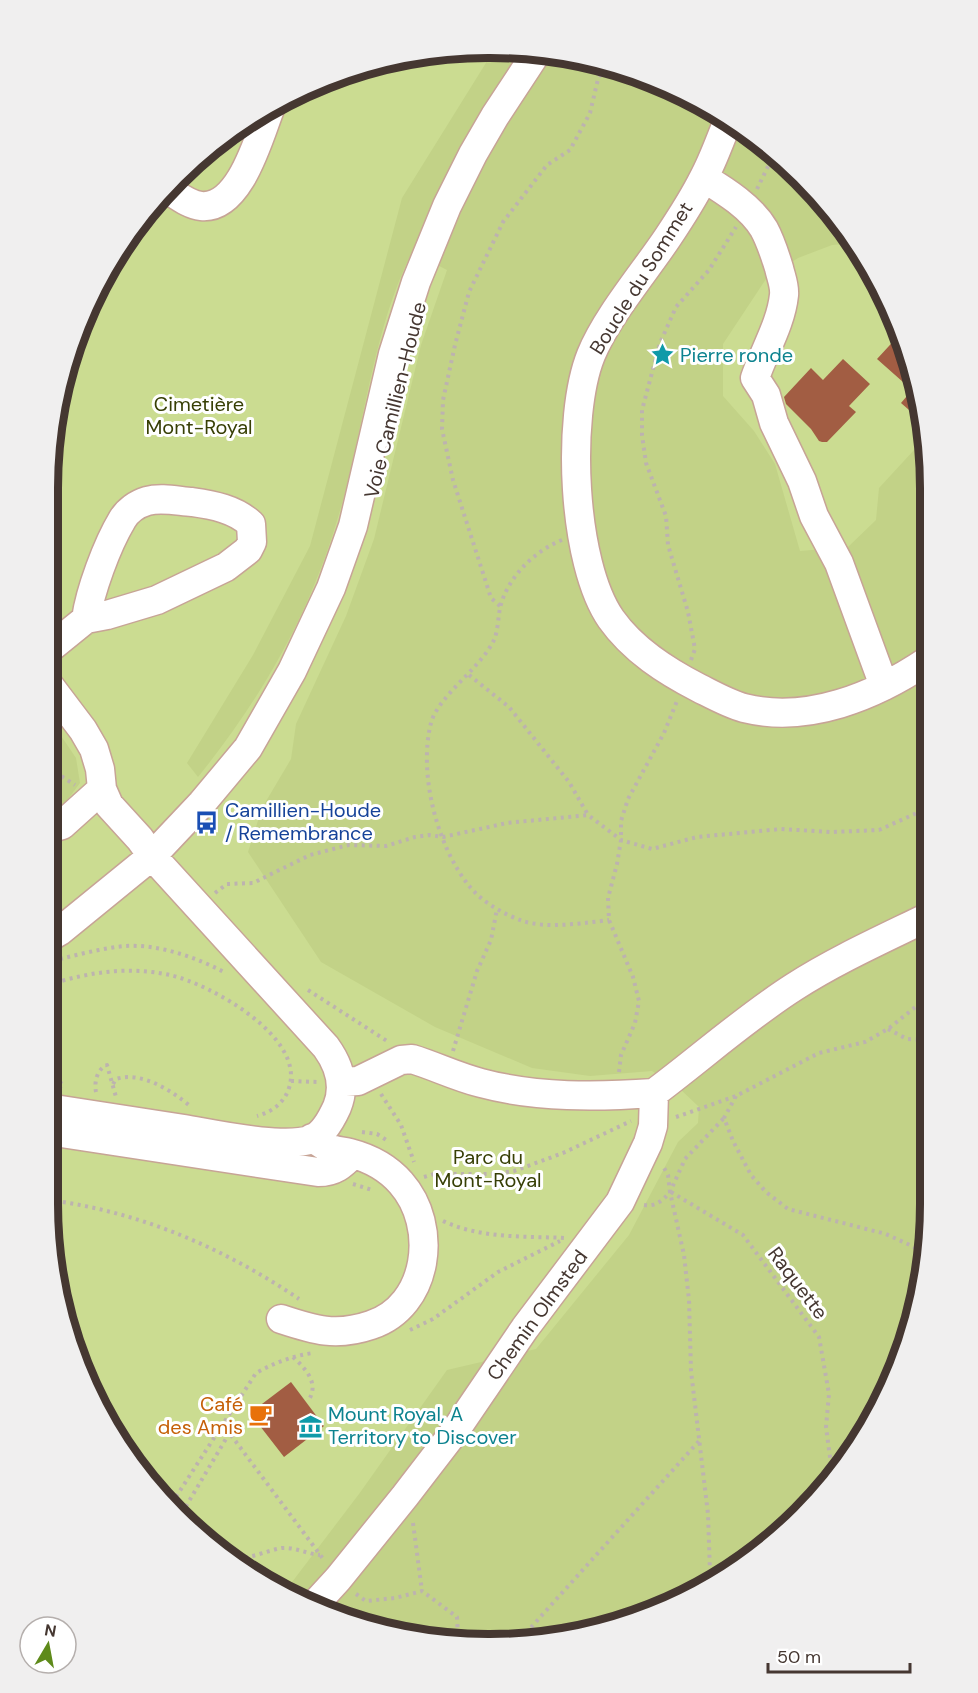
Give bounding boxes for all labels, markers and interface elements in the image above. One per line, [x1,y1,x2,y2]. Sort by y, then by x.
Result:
street label: Boucle du Sommet [584,197,699,359]
street label: Voie Camillien-Houde [358,299,432,501]
place icon: Pierre ronde [649,342,675,368]
place label: Pierre ronde [680,342,793,368]
park label: Cimetière Mont-Royal [146,391,253,440]
place label: Camillien-Houde / Remembrance [225,797,381,846]
bus stop icon: Camillien-Houde / Remembrance [194,809,220,835]
park label: Parc du Mont-Royal [435,1144,542,1193]
street label: Raquette [762,1242,834,1324]
street label: Chemin Olmsted [481,1244,593,1386]
place label: Café des Amis [158,1391,243,1440]
place label: Mount Royal, A Territory to Discover [328,1401,517,1450]
cafe icon: Café des Amis [248,1402,274,1428]
museum icon: Mount Royal, A Territory to Discover [297,1413,323,1439]
north arrow [18,1615,78,1675]
text: N [43,1619,58,1642]
scale bar [768,1636,910,1674]
text: 50 m [777,1645,821,1669]

